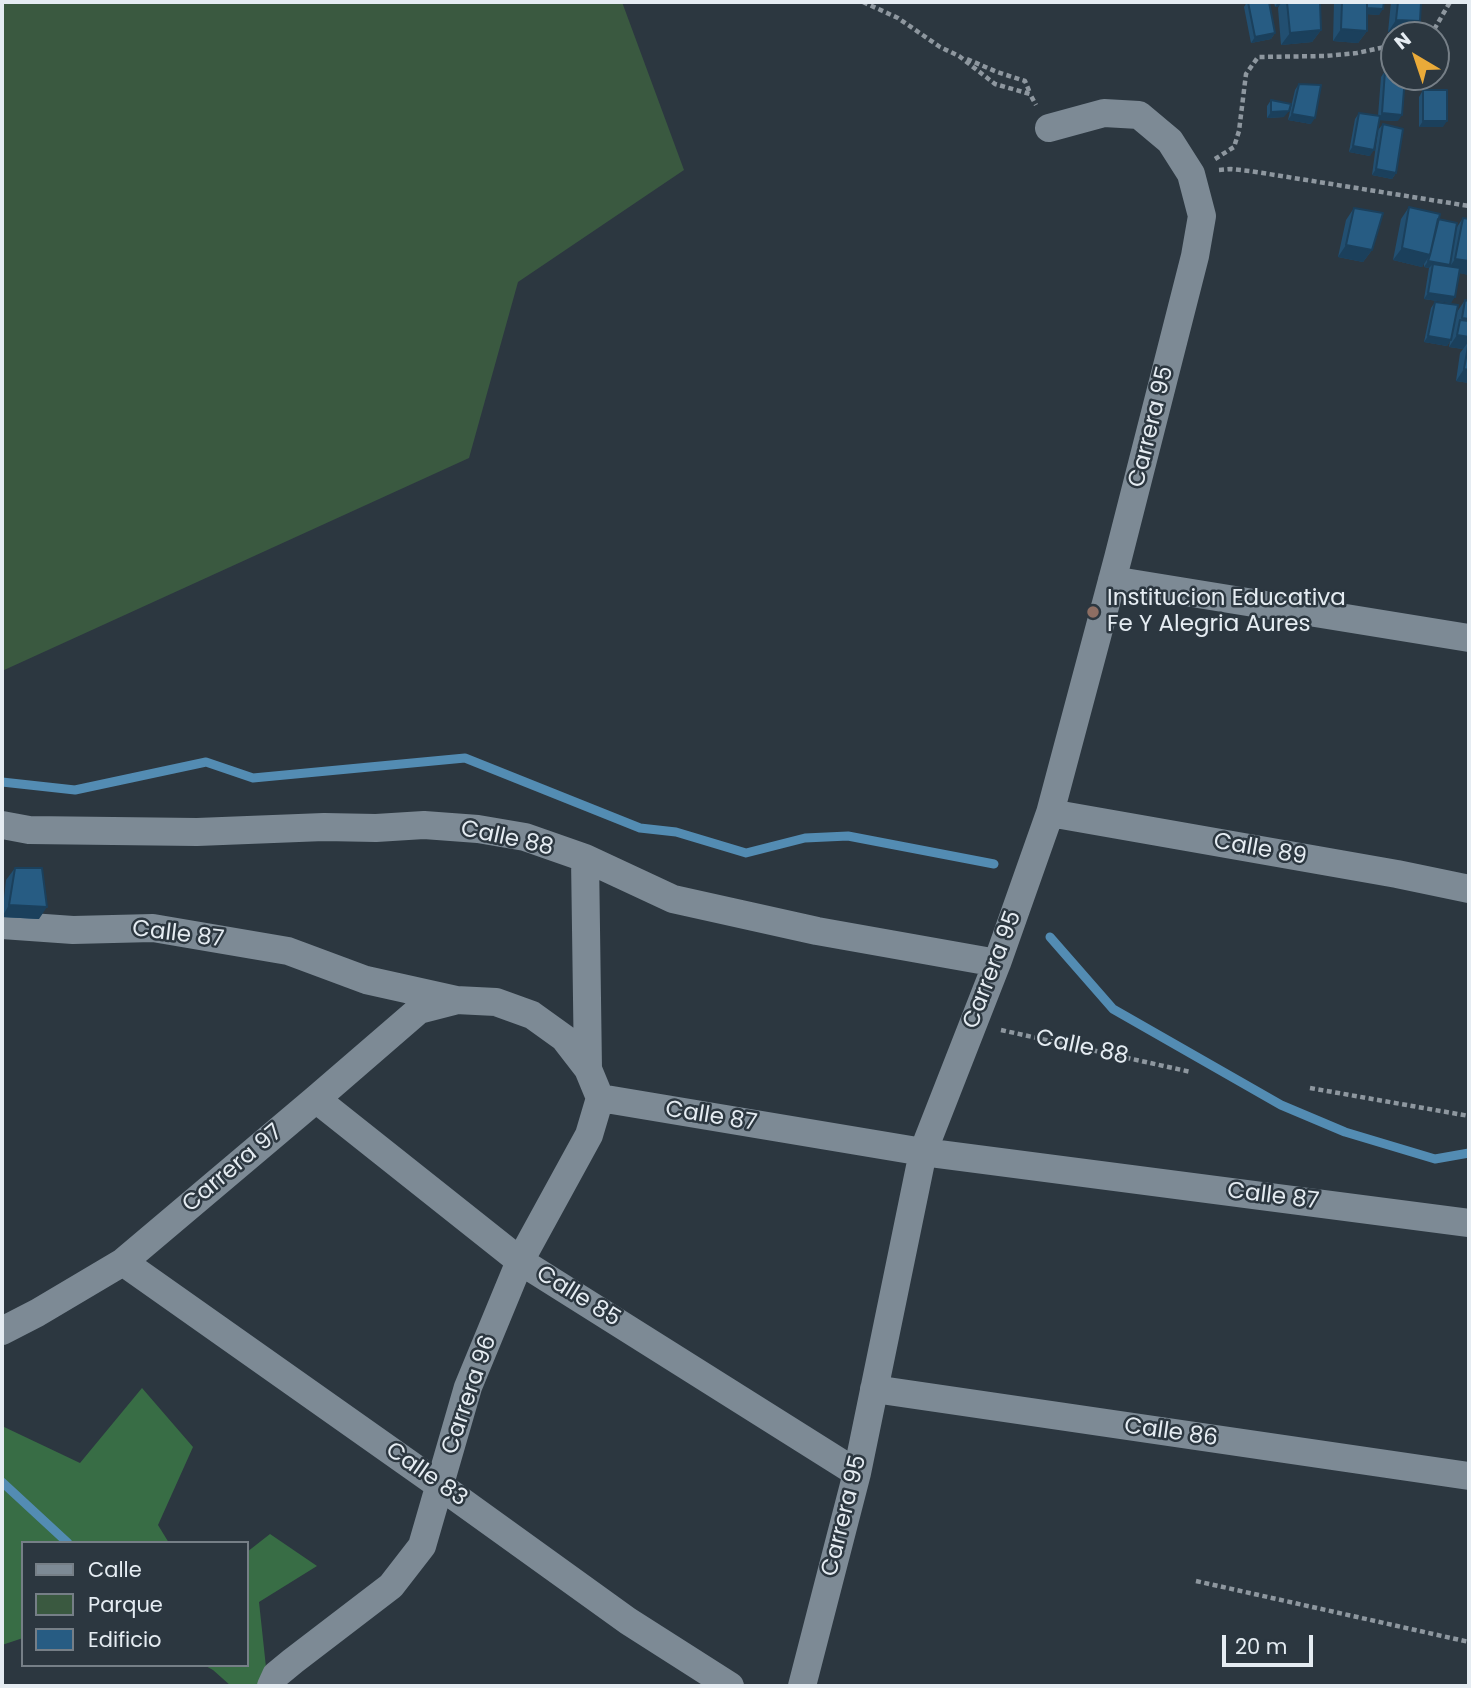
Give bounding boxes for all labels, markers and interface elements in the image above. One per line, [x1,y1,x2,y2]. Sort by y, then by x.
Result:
north arrow [1380,21,1450,91]
text: N [1389,26,1417,56]
street label: Carrera 95 [1124,364,1180,490]
place label: Institucion Educativa Fe Y Alegria Aures [1107,585,1346,639]
marker: Institucion Educativa Fe Y Alegria Aures [1085,604,1101,620]
street label: Calle 88 [458,816,556,862]
street label: Calle 89 [1211,828,1309,872]
street label: Carrera 95 [958,907,1028,1033]
street label: Calle 87 [131,916,225,954]
street label: Calle 88 [1033,1025,1131,1071]
street label: Calle 87 [663,1096,759,1138]
street label: Carrera 97 [177,1119,289,1219]
street label: Calle 87 [1226,1178,1320,1216]
street label: Calle 85 [531,1260,625,1334]
street label: Carrera 96 [437,1332,503,1458]
street label: Calle 86 [1122,1413,1220,1453]
street label: Calle 83 [380,1437,472,1513]
street label: Carrera 95 [817,1453,873,1579]
legend [21,1541,248,1667]
text: Calle [88,1555,142,1584]
text: Parque [88,1590,163,1619]
scale bar [1226,1622,1317,1666]
text: Edificio [88,1625,162,1654]
text: 20 m [1235,1632,1288,1661]

